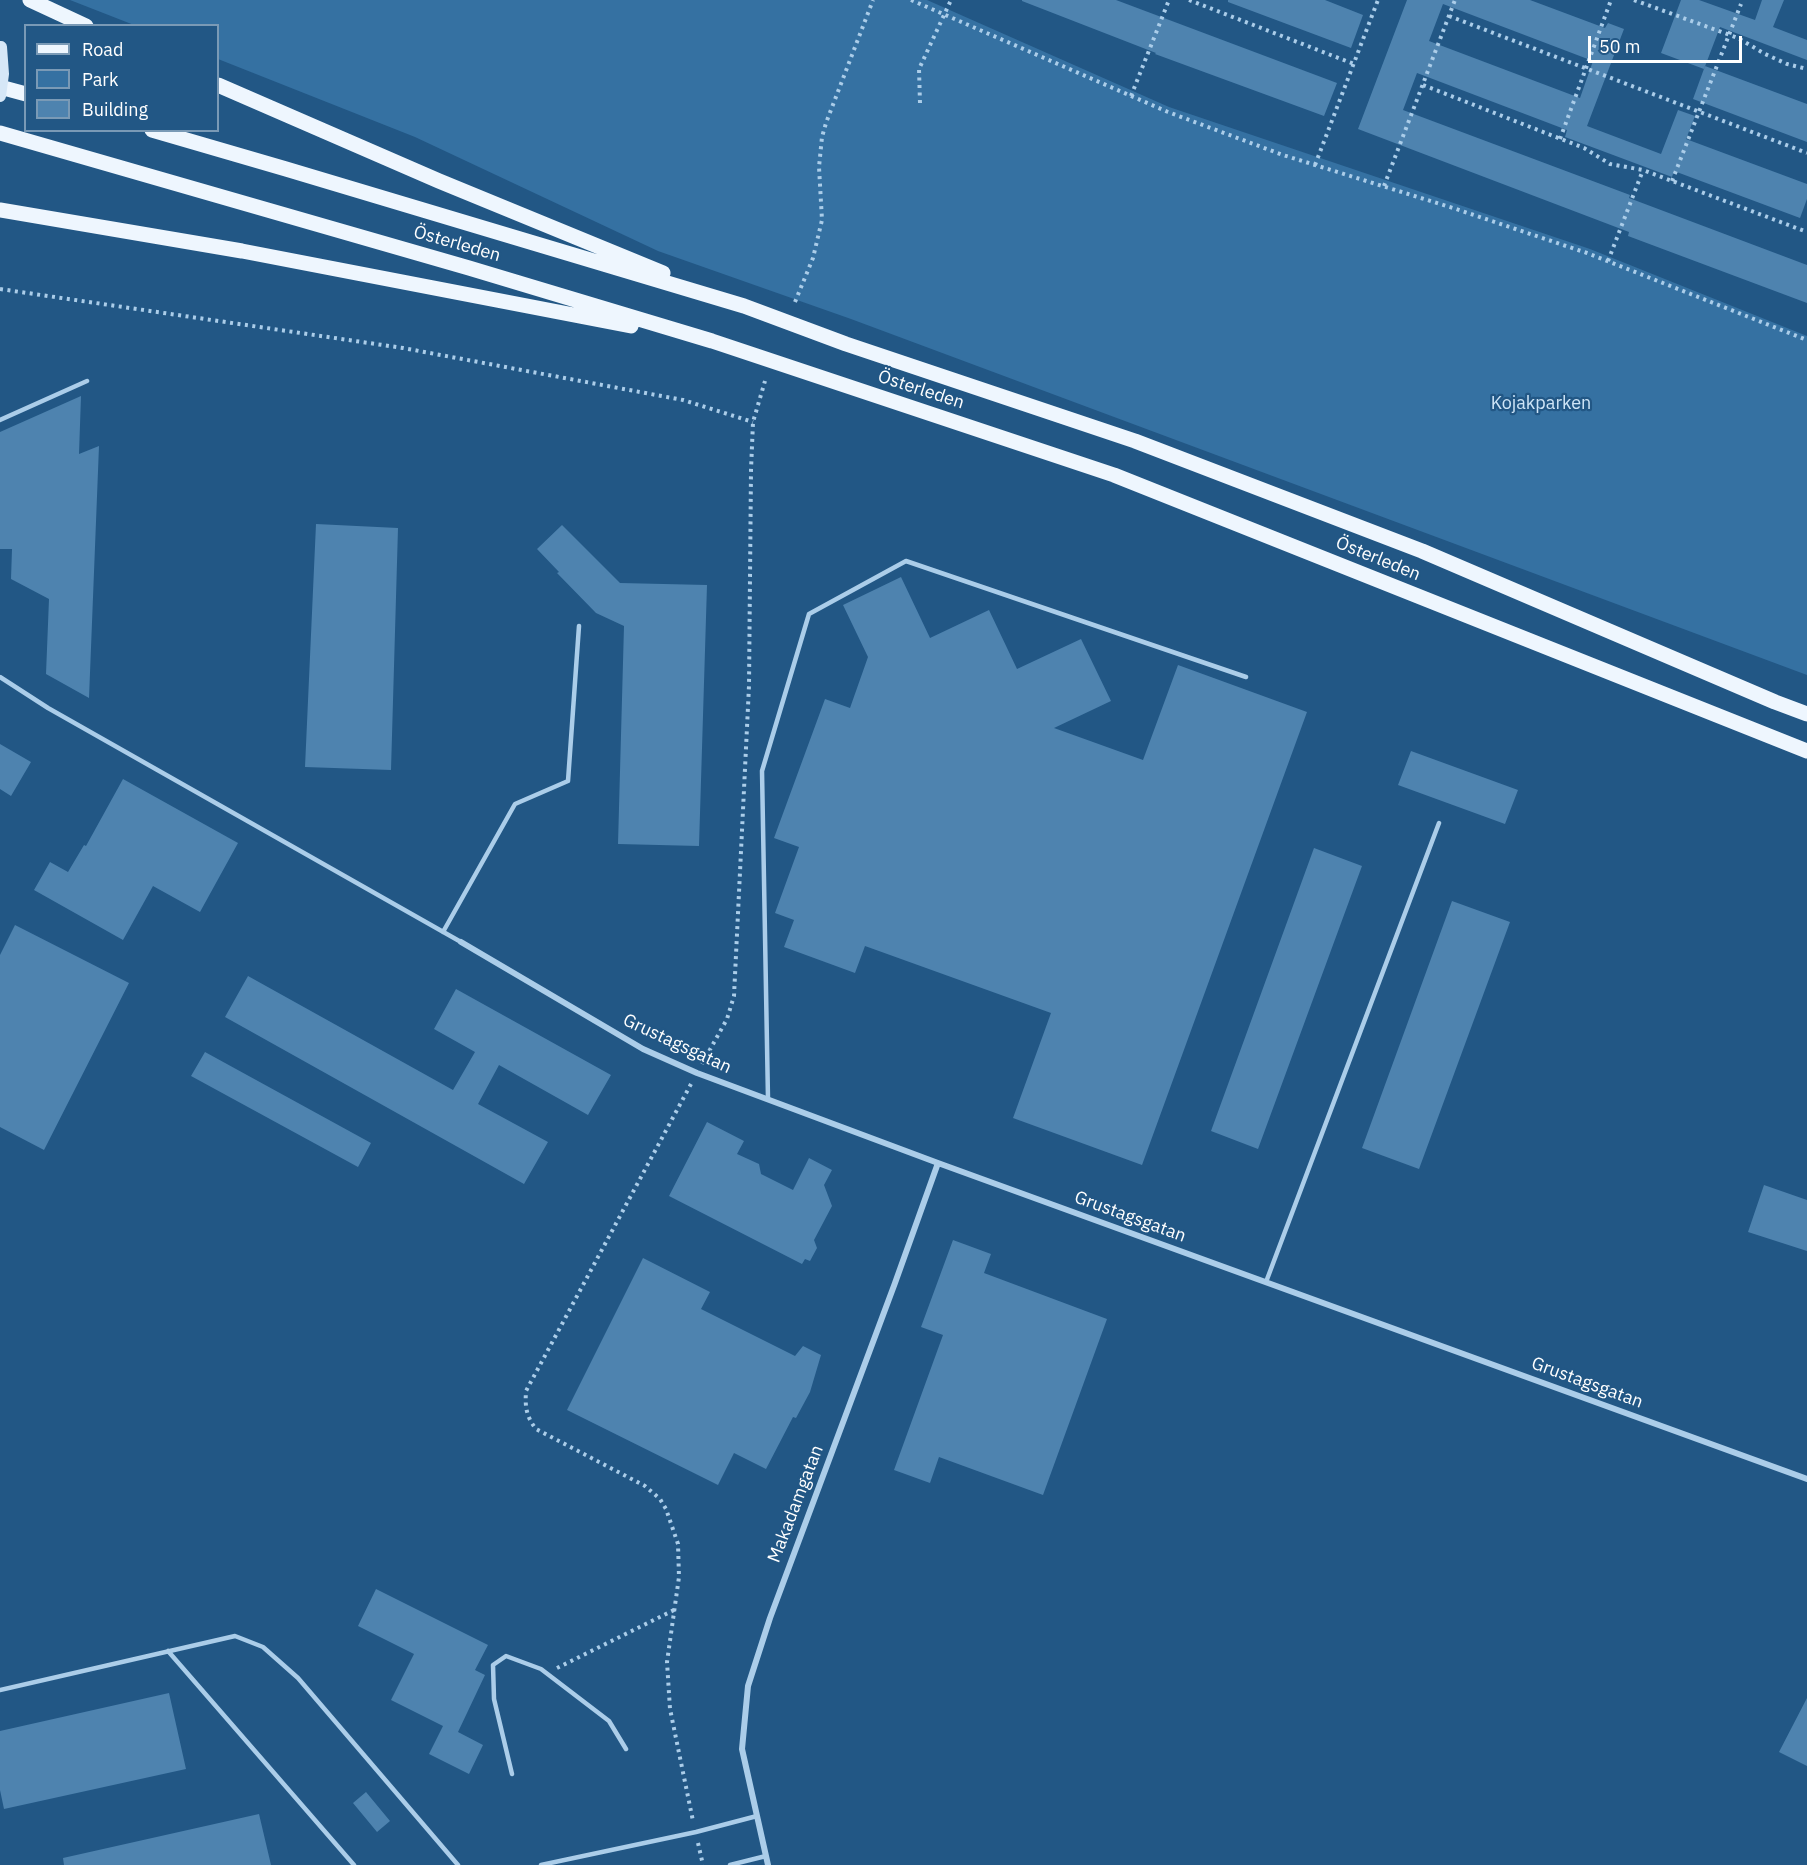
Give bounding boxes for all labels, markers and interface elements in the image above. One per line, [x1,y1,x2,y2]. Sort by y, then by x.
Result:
legend [24,24,219,132]
scale bar [1591,24,1746,62]
text: 50 m [1599,35,1641,58]
text: Road [82,38,123,61]
text: Park [82,68,118,91]
text: Building [82,98,148,121]
street label: Österleden [411,221,503,267]
street label: Österleden [875,366,967,414]
park label: Kojakparken [1491,393,1591,415]
street label: Österleden [1332,532,1424,586]
street label: Grustagsgatan [619,1009,735,1079]
street label: Grustagsgatan [1071,1187,1189,1247]
street label: Grustagsgatan [1528,1353,1646,1413]
street label: Makadamgatan [764,1442,828,1566]

